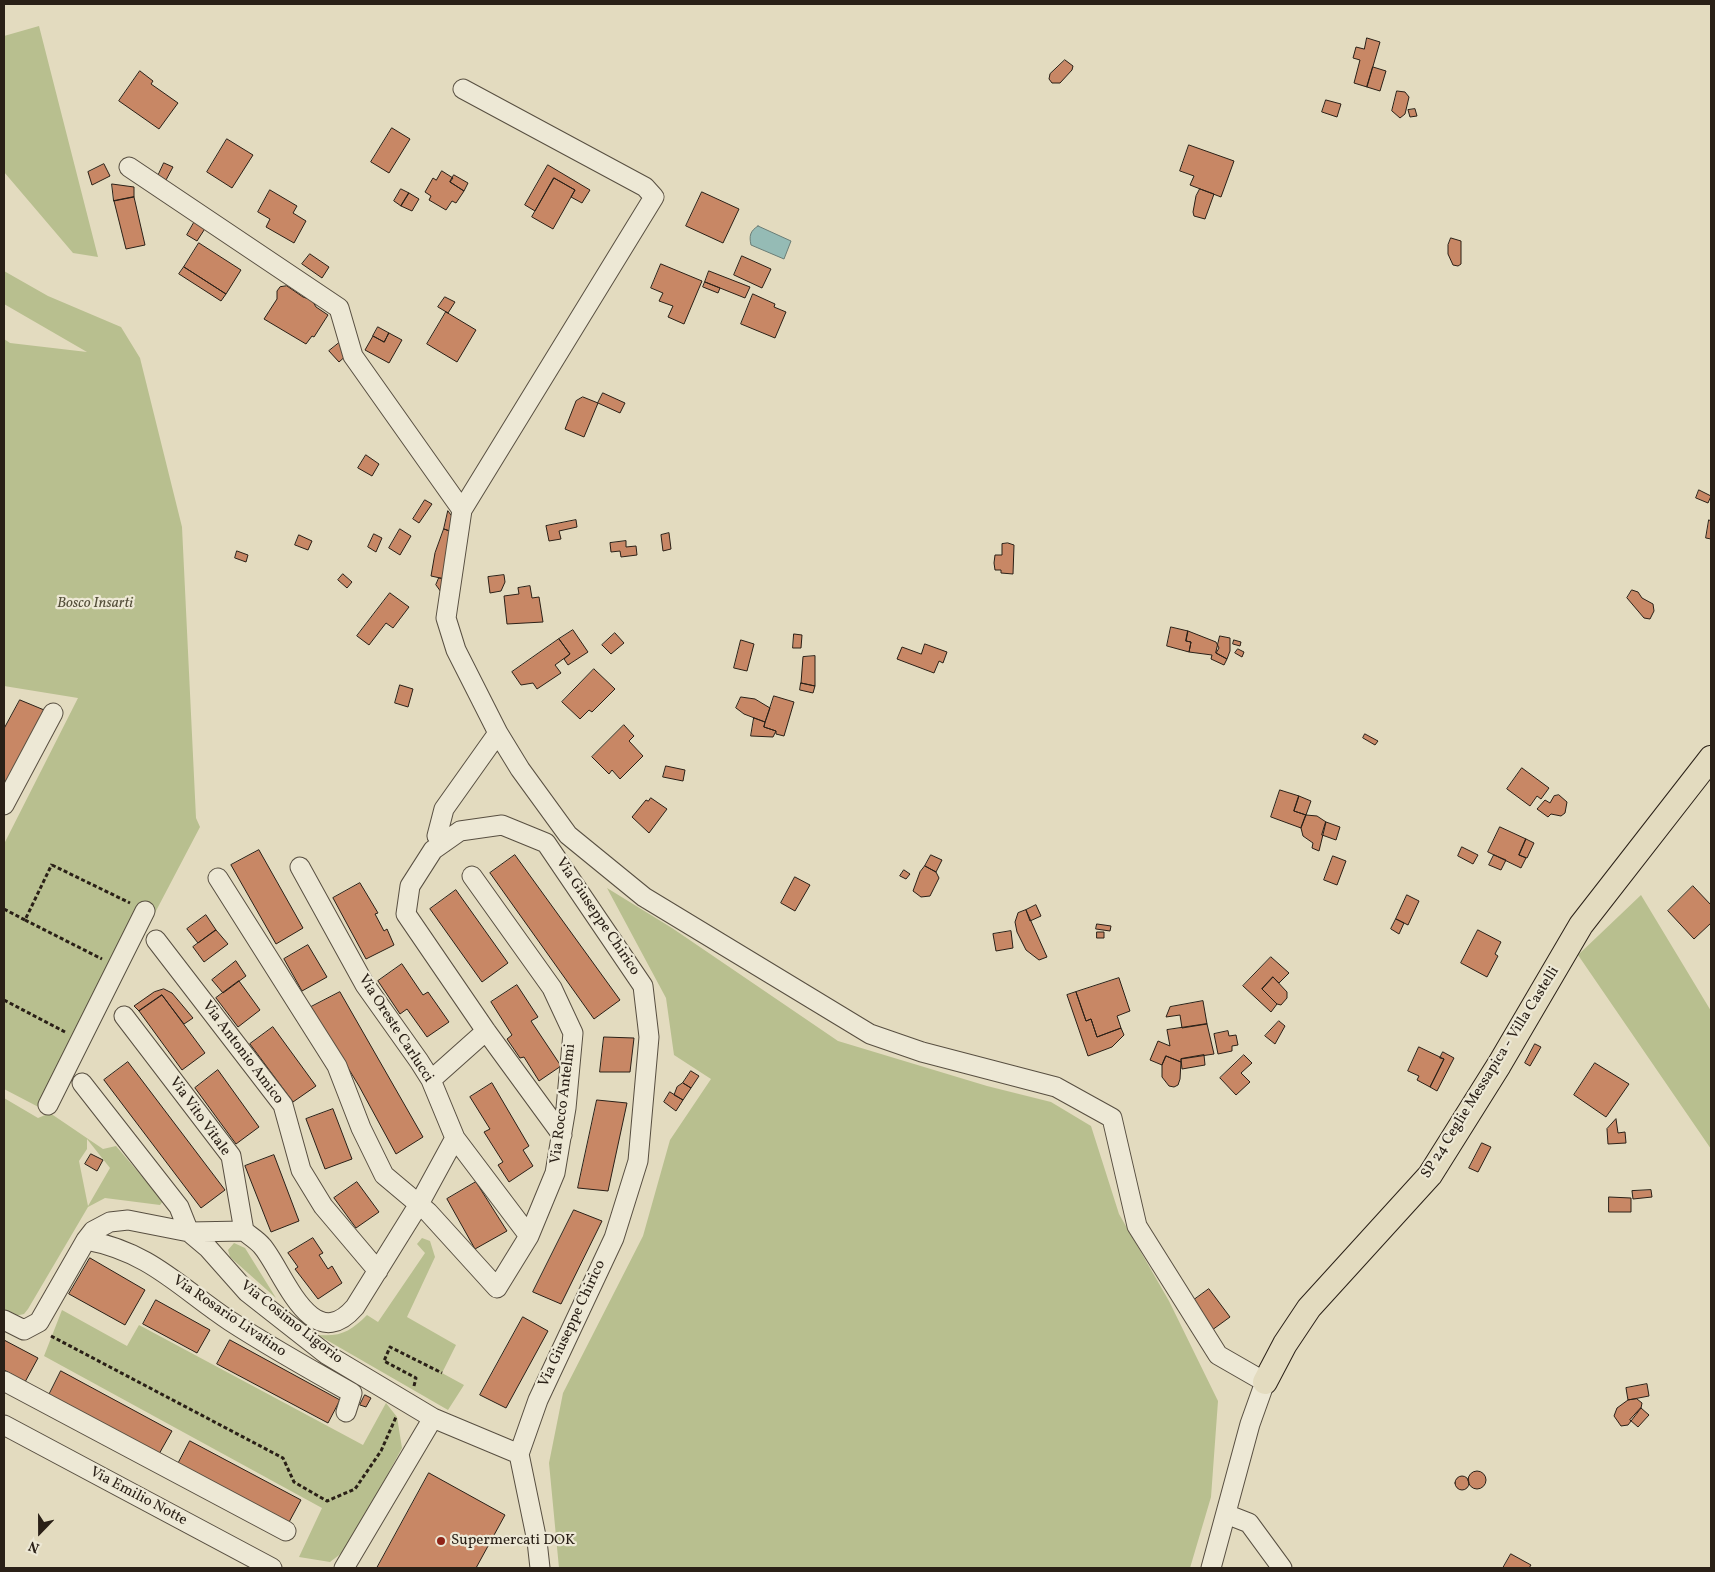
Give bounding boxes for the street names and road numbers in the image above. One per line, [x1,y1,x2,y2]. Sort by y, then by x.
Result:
street label: Via Giuseppe Chirico [551,855,643,979]
street label: SP 24 Ceglie Messapica - Villa Castelli [1418,964,1564,1182]
street label: Via Oreste Carlucci [353,972,437,1086]
street label: Via Antonio Amico [197,998,287,1108]
street label: Via Rocco Antelmi [548,1043,580,1165]
street label: Via Vito Vitale [164,1074,234,1160]
street label: Via Giuseppe Chirico [536,1258,610,1390]
street label: Via Rosario Livatino [169,1272,289,1362]
street label: Via Cosimo Ligorio [236,1277,346,1369]
street label: Via Emilio Notte [86,1464,190,1530]

